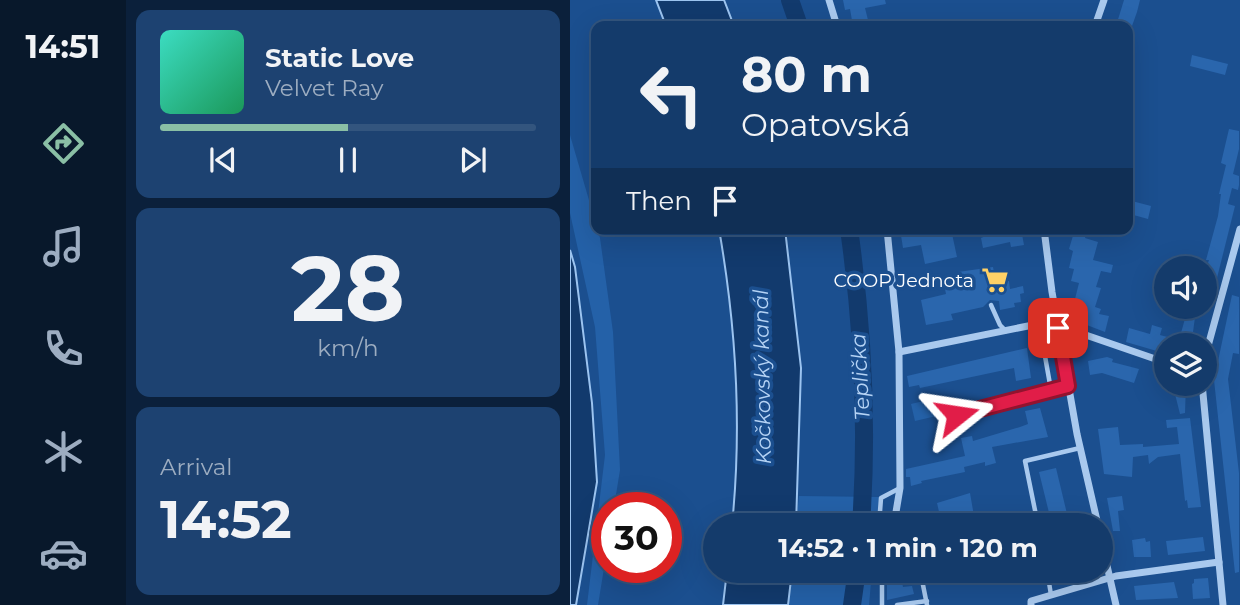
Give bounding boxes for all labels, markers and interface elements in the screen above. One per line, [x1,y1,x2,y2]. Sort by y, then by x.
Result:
text: 14:51 [26,27,100,66]
text: Static Love [265,42,414,74]
text: 80 m [741,45,872,104]
icon: left [626,49,717,140]
text: Velvet Ray [265,74,383,102]
text: Opatovská [741,105,911,144]
icon: directions [39,119,88,168]
icon: previous [204,141,242,179]
icon: pause [329,141,367,179]
icon: next [454,141,492,179]
icon: arrive [706,182,744,220]
text: Then [626,185,692,217]
icon: music [39,222,88,271]
text: 28 [291,233,405,344]
map controls [1154,256,1217,396]
button: sound [1154,256,1217,319]
supermarket icon: COOP Jednota [980,265,1010,295]
place label: COOP Jednota [834,269,974,292]
water label: Kočkovský kanál [748,289,776,465]
pin [1028,298,1088,358]
icon: arrive [1039,309,1077,347]
icon: phone [39,324,88,373]
water label: Teplička [845,333,875,421]
button: layers [1154,333,1217,396]
text: km/h [317,334,379,362]
position arrow [920,378,994,452]
icon: climate [39,427,88,476]
text: Arrival [160,453,233,481]
text: 14:52 [160,488,292,551]
speed limit sign: 30 [591,492,682,583]
icon: car [39,529,88,578]
text: 14:52 · 1 min · 120 m [778,532,1038,564]

